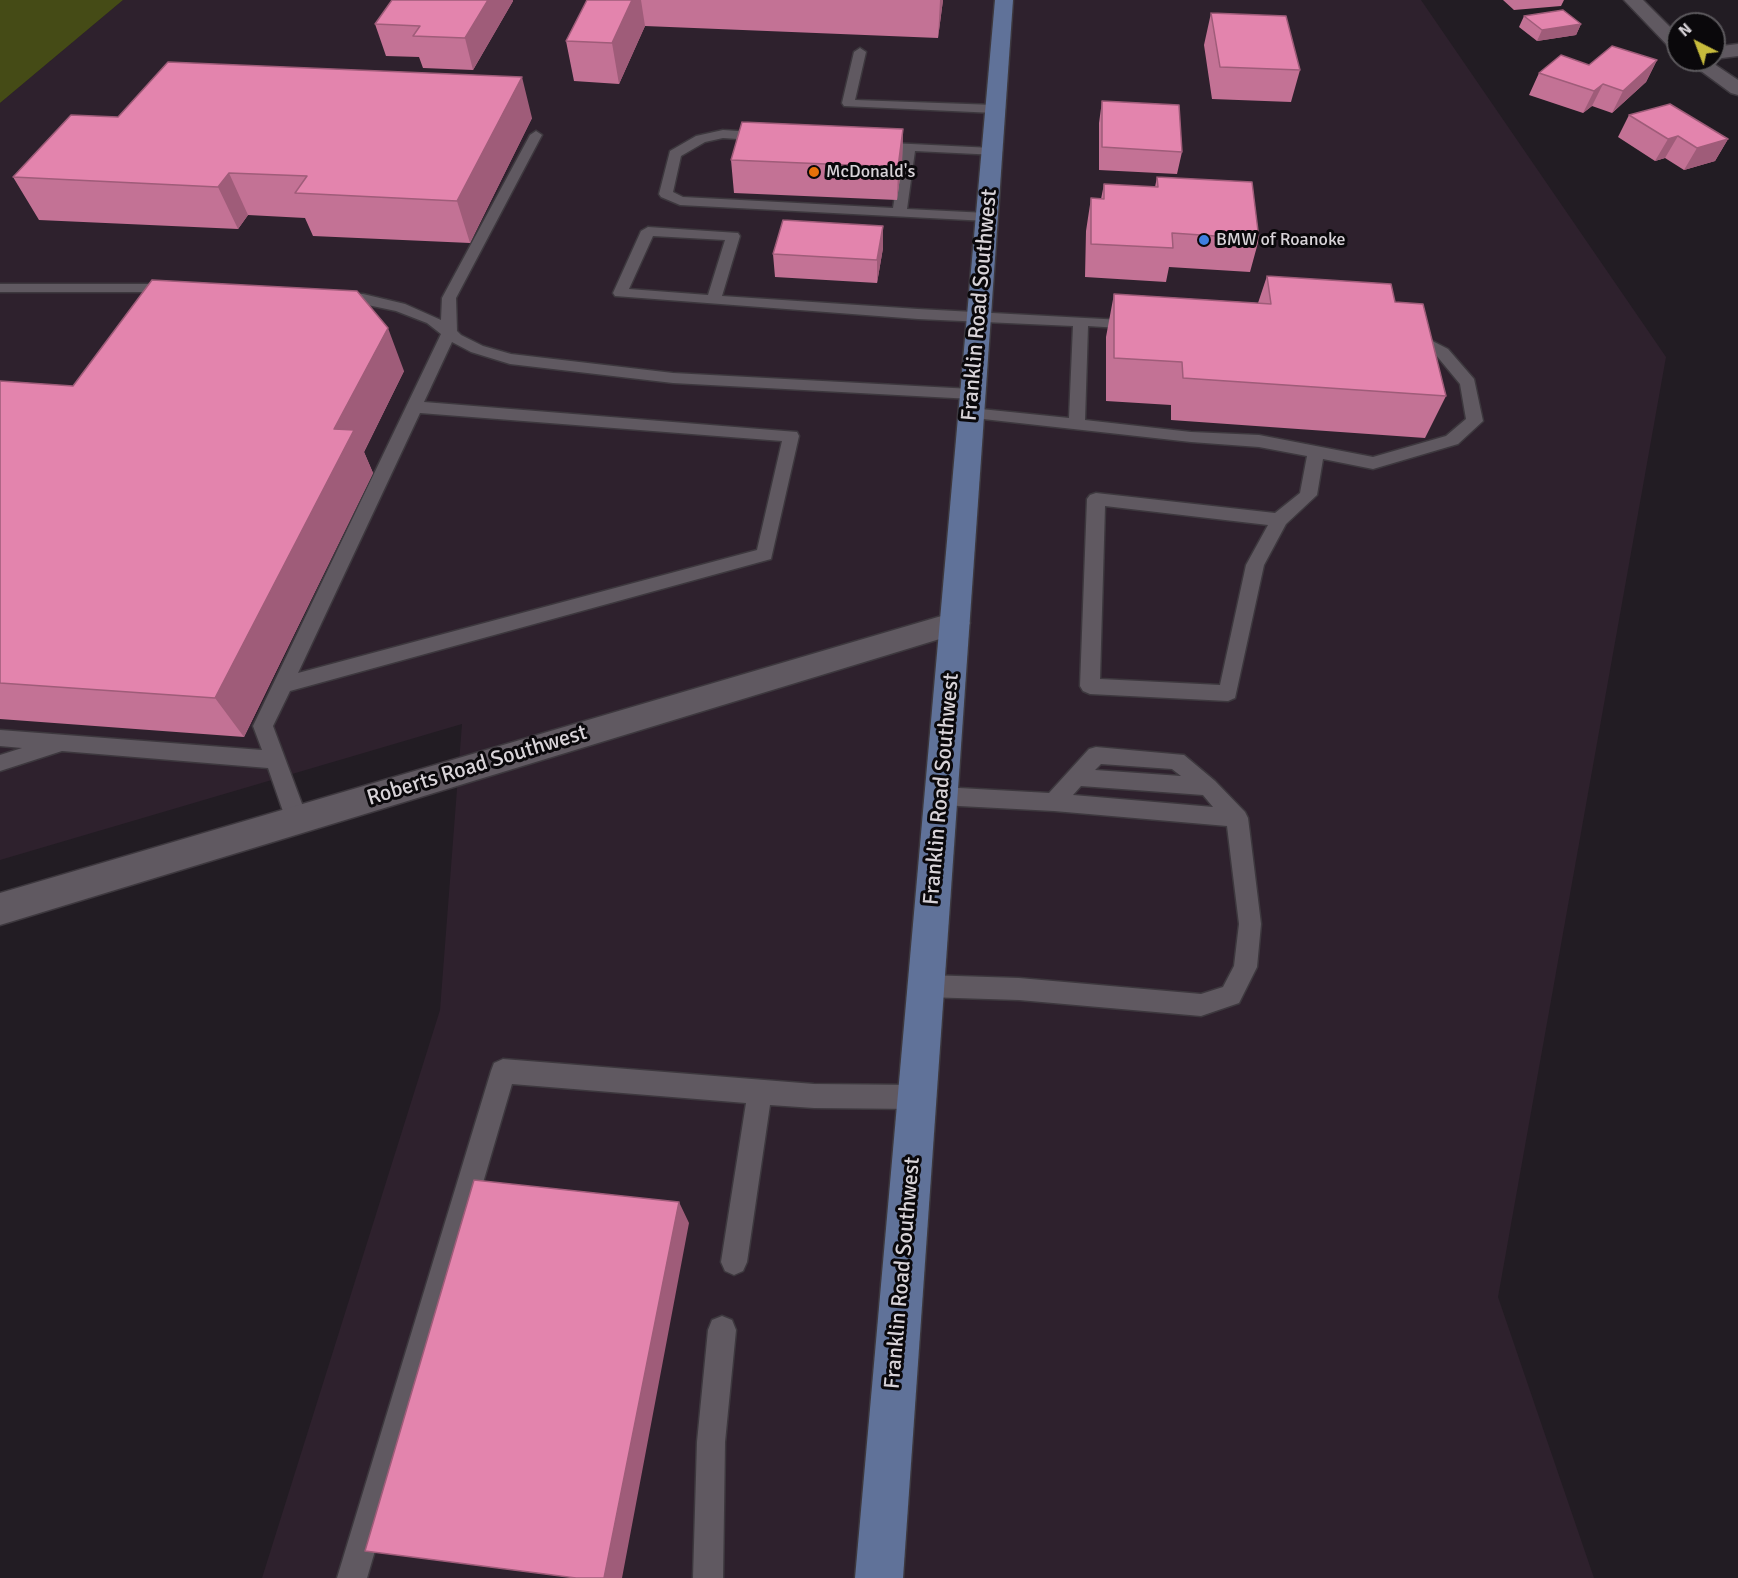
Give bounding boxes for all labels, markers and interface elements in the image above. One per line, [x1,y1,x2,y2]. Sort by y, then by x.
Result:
north arrow [1666,12,1726,72]
text: N [1674,19,1696,41]
place label: McDonald's [826,161,915,183]
marker: McDonald's [807,165,821,179]
street label: Franklin Road Southwest [957,188,1003,422]
place label: BMW of Roanoke [1216,229,1346,251]
marker: BMW of Roanoke [1197,233,1211,247]
street label: Franklin Road Southwest [919,672,965,906]
street label: Roberts Road Southwest [364,720,590,812]
street label: Franklin Road Southwest [880,1156,926,1390]

